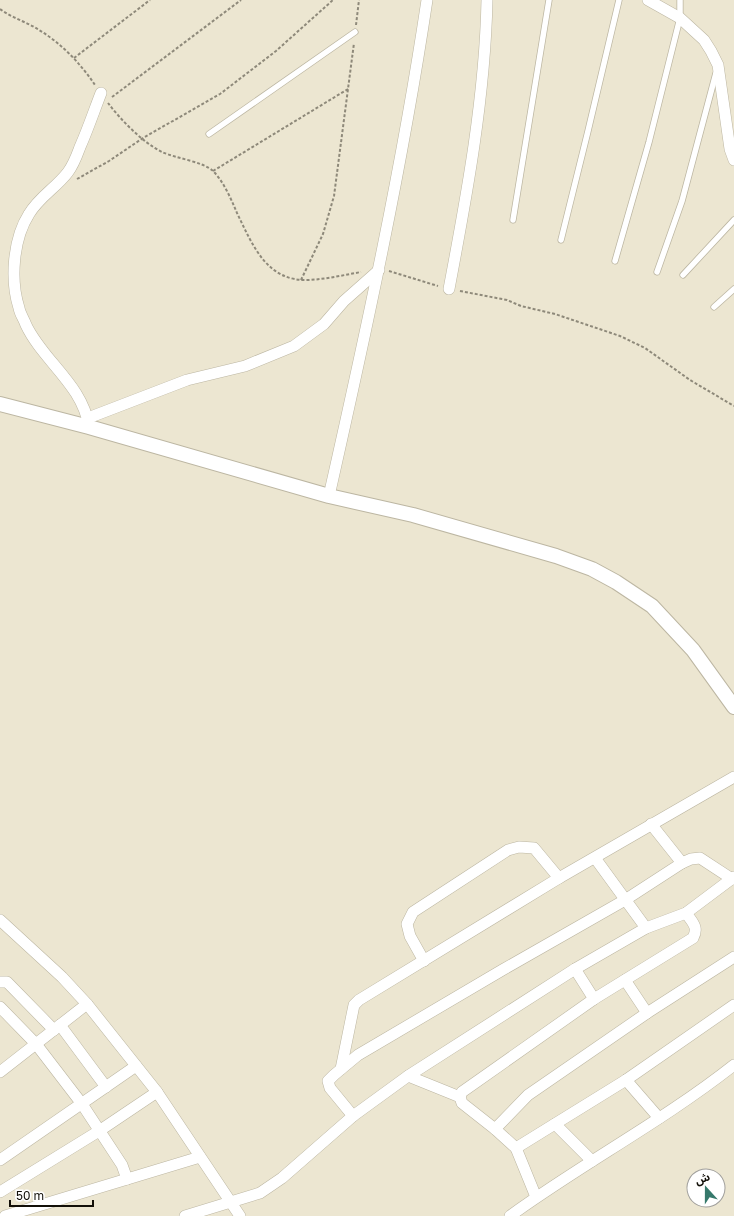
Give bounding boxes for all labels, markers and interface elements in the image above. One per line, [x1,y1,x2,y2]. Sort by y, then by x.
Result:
north arrow [686,1168,726,1208]
text: ش [693,1169,712,1188]
scale bar [10,1182,93,1208]
text: 50 m [16,1188,44,1203]

